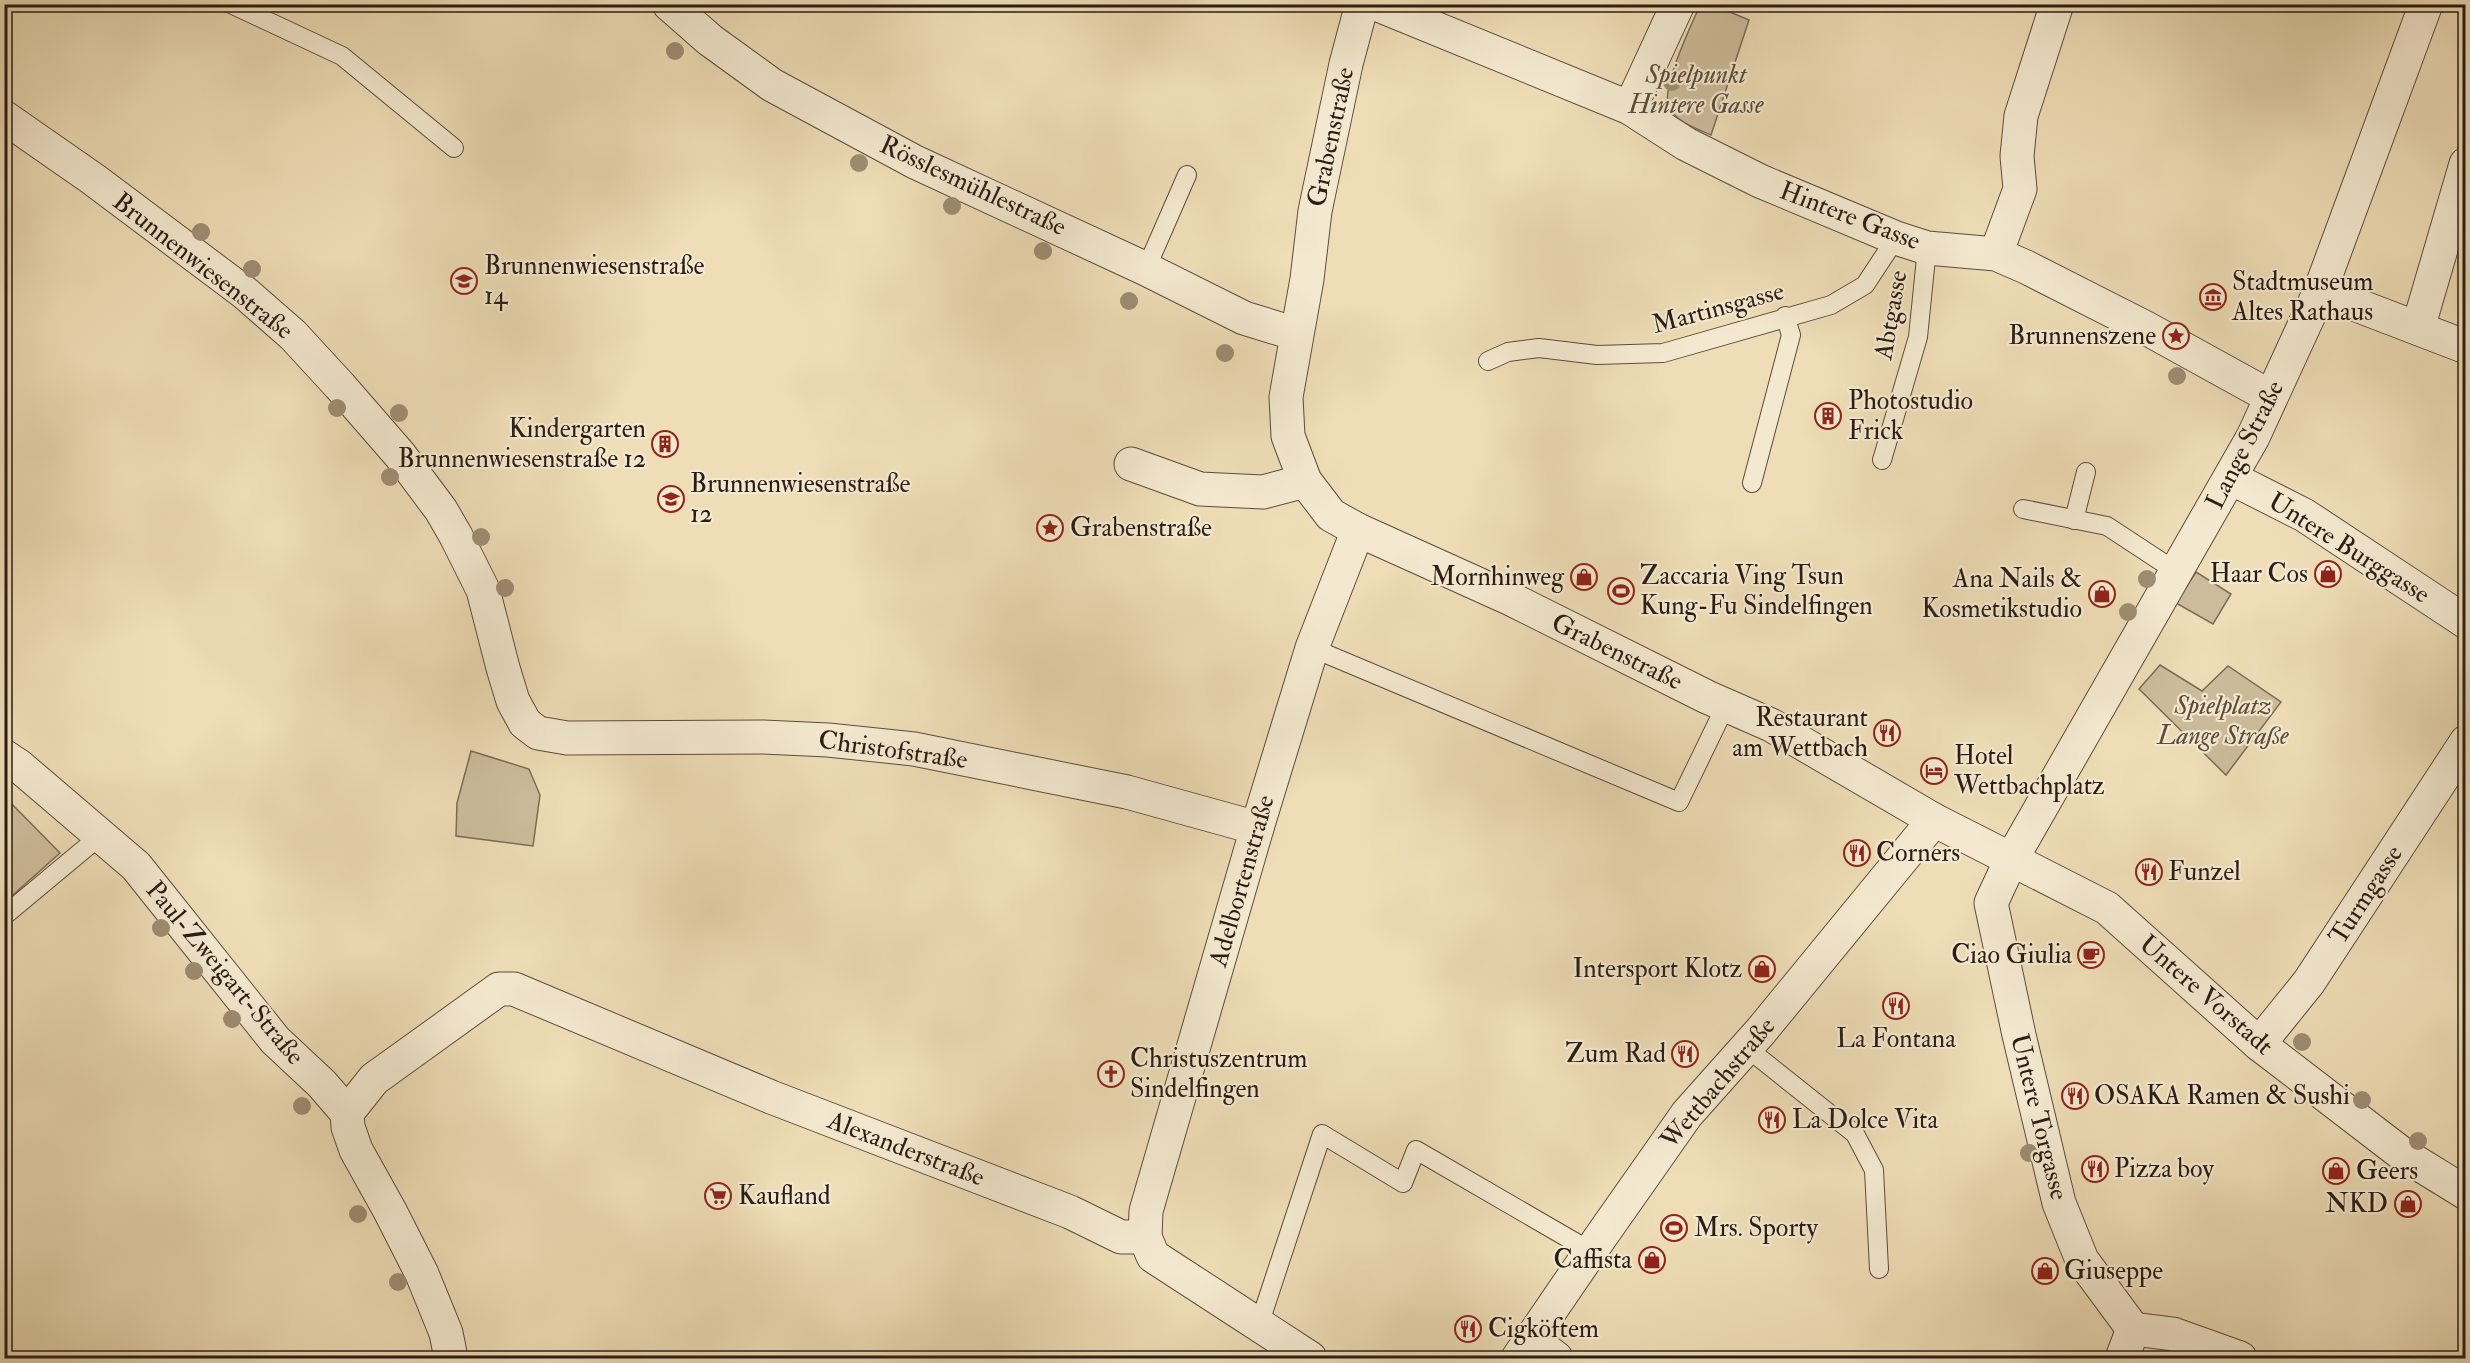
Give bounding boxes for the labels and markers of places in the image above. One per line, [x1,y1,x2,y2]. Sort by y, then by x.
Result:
place label: Brunnenwiesenstraße 14 [484,250,704,312]
school or university icon: Brunnenwiesenstraße 14 [449,266,479,296]
place label: Stadtmuseum Altes Rathaus [2231,266,2374,328]
museum icon: Stadtmuseum Altes Rathaus [2198,282,2228,312]
place label: Brunnenszene [2008,320,2156,352]
place icon: Brunnenszene [2161,321,2191,351]
place label: Photostudio Frick [1848,385,1973,447]
building icon: Photostudio Frick [1813,401,1843,431]
place label: Kindergarten Brunnenwiesenstraße 12 [398,413,646,475]
building icon: Kindergarten Brunnenwiesenstraße 12 [650,429,680,459]
place label: Brunnenwiesenstraße 12 [690,468,910,530]
school or university icon: Brunnenwiesenstraße 12 [656,484,686,514]
place label: Grabenstraße [1070,512,1212,544]
place icon: Grabenstraße [1035,513,1065,543]
place label: Haar Cos [2210,558,2308,590]
shop icon: Haar Cos [2313,559,2343,589]
place label: Zaccaria Ving Tsun Kung-Fu Sindelfingen [1640,560,1873,622]
place label: Mornhinweg [1431,561,1565,593]
shop icon: Mornhinweg [1569,562,1599,592]
place label: Ana Nails & Kosmetikstudio [1921,563,2082,625]
sports icon: Zaccaria Ving Tsun Kung-Fu Sindelfingen [1606,576,1636,606]
shop icon: Ana Nails & Kosmetikstudio [2087,579,2117,609]
place label: Restaurant am Wettbach [1732,702,1868,764]
restaurant icon: Restaurant am Wettbach [1872,718,1902,748]
place label: Hotel Wettbachplatz [1953,740,2105,803]
hotel icon: Hotel Wettbachplatz [1919,756,1949,786]
place label: Corners [1876,837,1960,869]
restaurant icon: Corners [1842,838,1872,868]
place label: Funzel [2168,856,2241,888]
restaurant icon: Funzel [2134,857,2164,887]
place label: Ciao Giulia [1951,939,2072,971]
cafe icon: Ciao Giulia [2076,940,2106,970]
place label: Intersport Klotz [1573,953,1742,986]
shop icon: Intersport Klotz [1747,954,1777,984]
restaurant icon: La Fontana [1881,991,1911,1021]
place label: La Fontana [1836,1023,1956,1055]
place label: Zum Rad [1565,1038,1666,1070]
restaurant icon: Zum Rad [1670,1039,1700,1069]
place label: Christuszentrum Sindelfingen [1130,1043,1307,1105]
church icon: Christuszentrum Sindelfingen [1096,1059,1126,1089]
place label: OSAKA Ramen & Sushi [2094,1080,2350,1112]
restaurant icon: OSAKA Ramen & Sushi [2060,1081,2090,1111]
place label: La Dolce Vita [1792,1104,1938,1136]
restaurant icon: La Dolce Vita [1757,1105,1787,1135]
place label: Pizza boy [2114,1153,2214,1185]
restaurant icon: Pizza boy [2080,1154,2110,1184]
place label: Geers [2356,1155,2418,1187]
shop icon: Geers [2321,1156,2351,1186]
place label: Kaufland [738,1180,831,1212]
supermarket icon: Kaufland [703,1181,733,1211]
place label: NKD [2325,1188,2388,1220]
shop icon: NKD [2393,1189,2423,1219]
place label: Mrs. Sporty [1694,1212,1819,1245]
sports icon: Mrs. Sporty [1659,1213,1689,1243]
place label: Caffista [1553,1244,1632,1276]
shop icon: Caffista [1637,1245,1667,1275]
place label: Giuseppe [2064,1255,2163,1288]
shop icon: Giuseppe [2030,1256,2060,1286]
place label: Cigköftem [1488,1313,1599,1345]
restaurant icon: Cigköftem [1453,1314,1483,1344]

